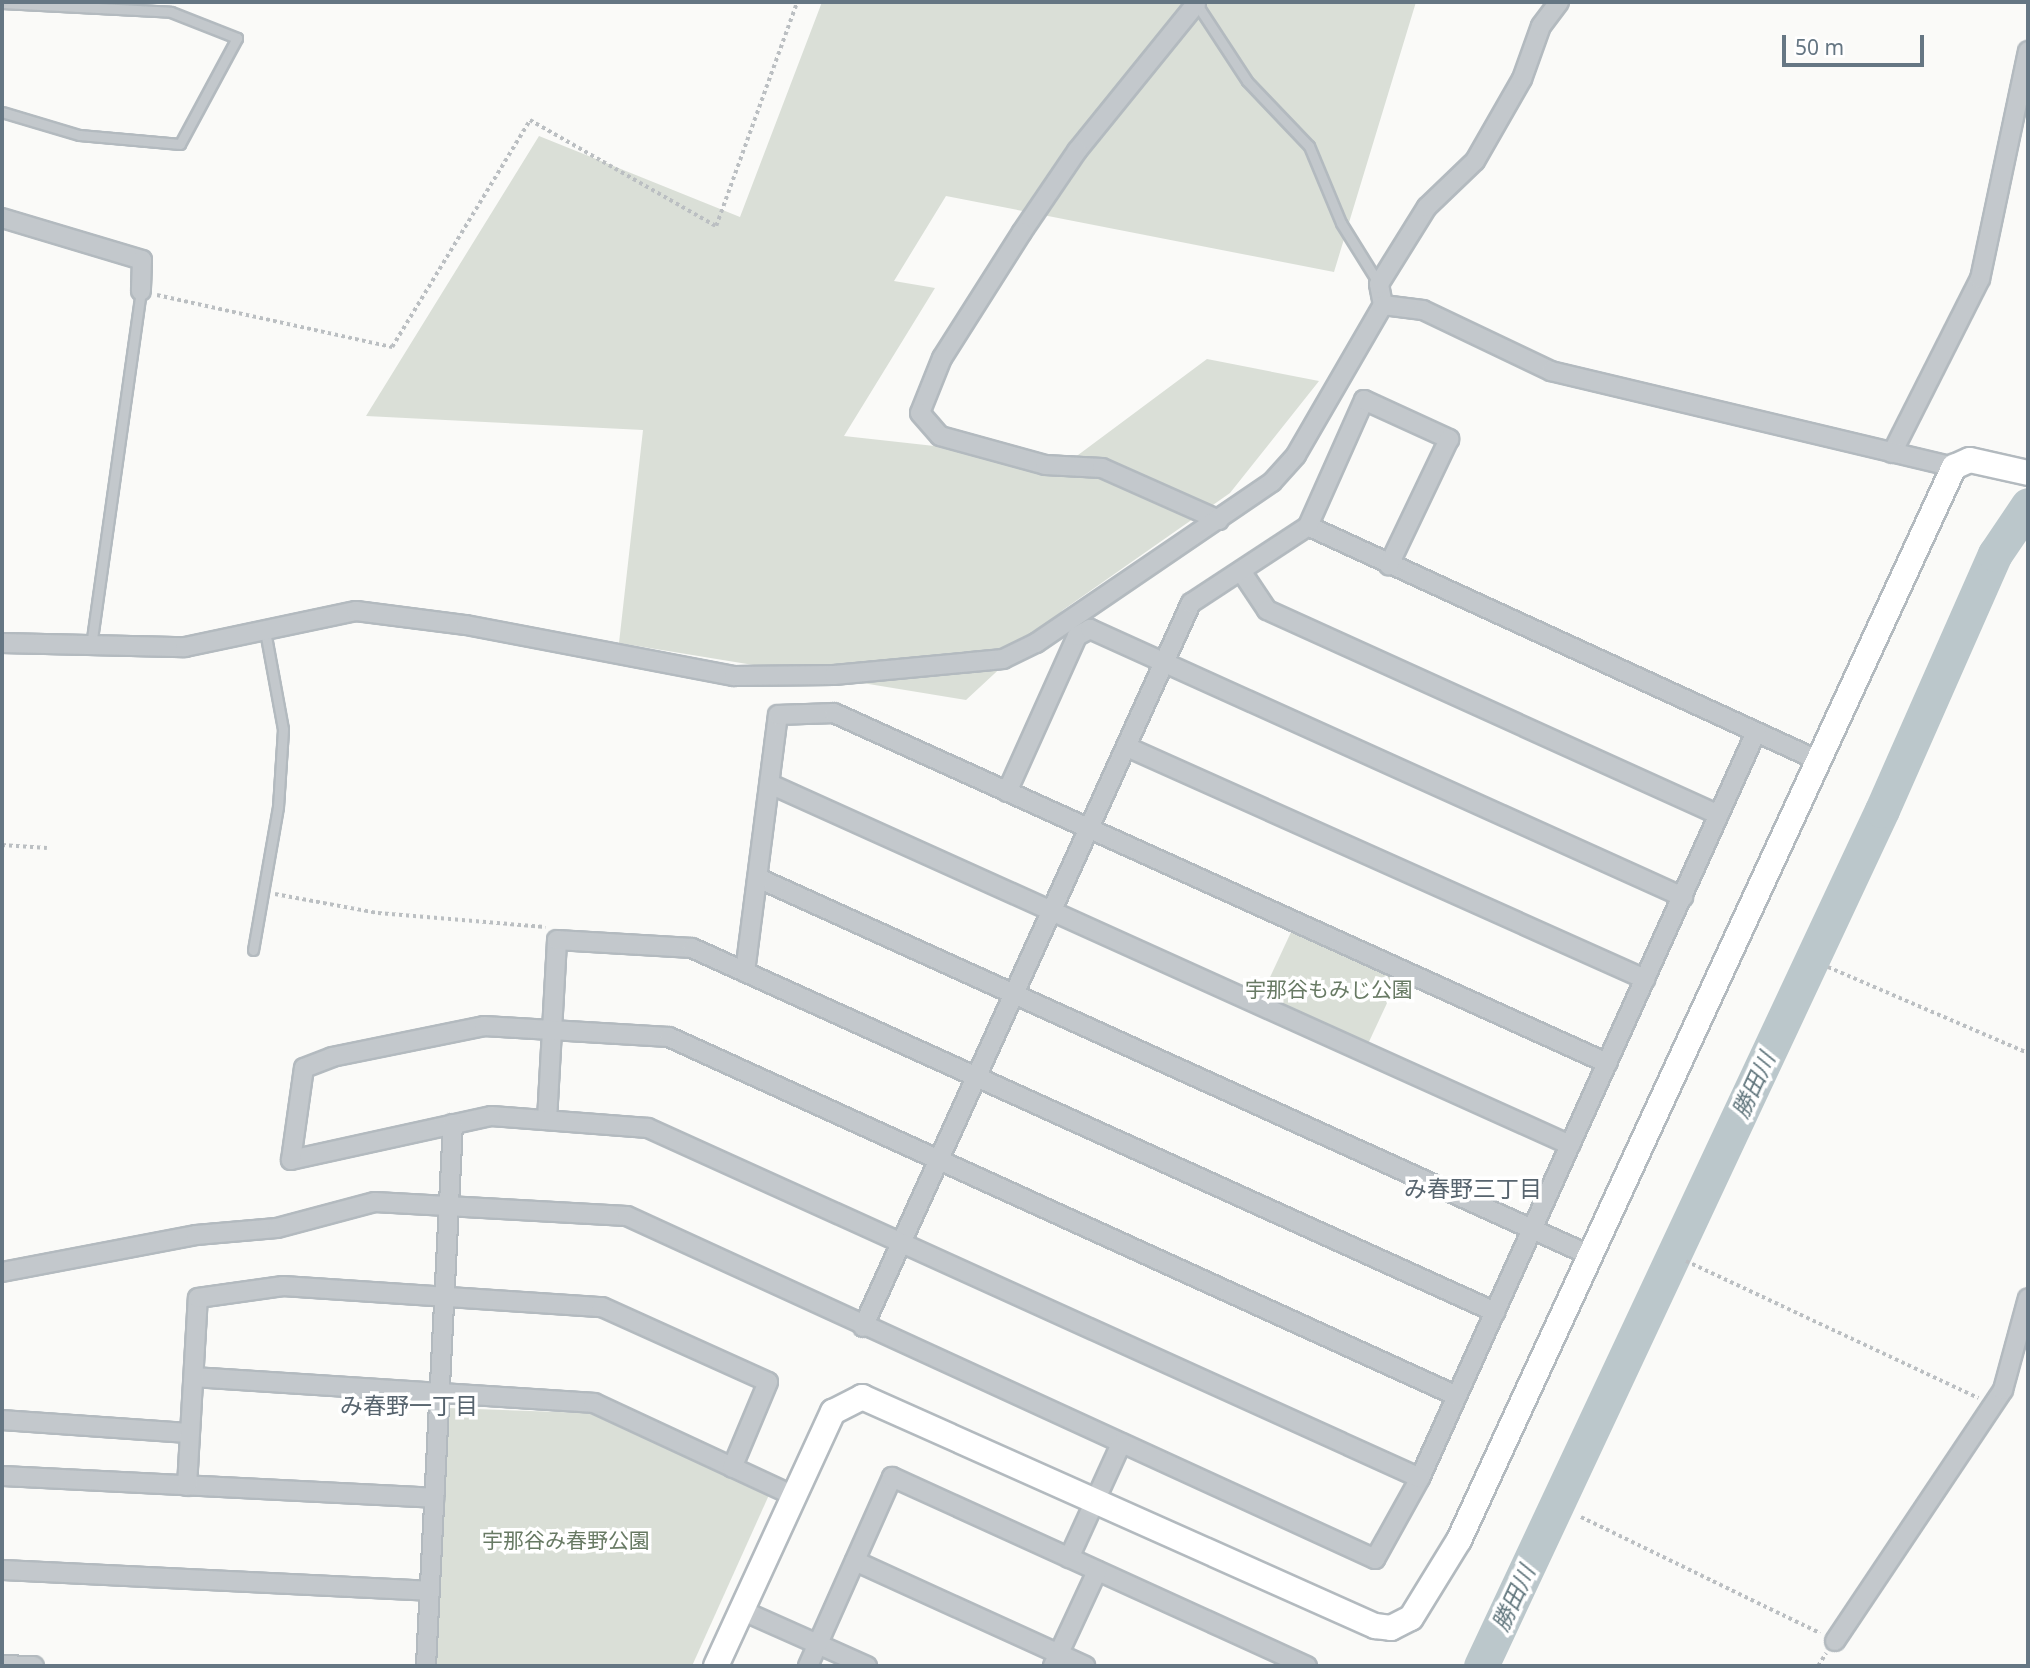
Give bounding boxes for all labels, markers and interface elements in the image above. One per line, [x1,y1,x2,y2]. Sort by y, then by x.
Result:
scale bar [1785,21,1927,65]
text: 50 m [1795,33,1844,61]
park label: 宇那谷もみじ公園 [1245,976,1413,1002]
water label: 勝田川 [1726,1048,1780,1122]
district label: み春野三丁目 [1404,1174,1542,1202]
district label: み春野一丁目 [340,1391,478,1419]
park label: 宇那谷み春野公園 [482,1527,650,1553]
water label: 勝田川 [1486,1561,1540,1635]

